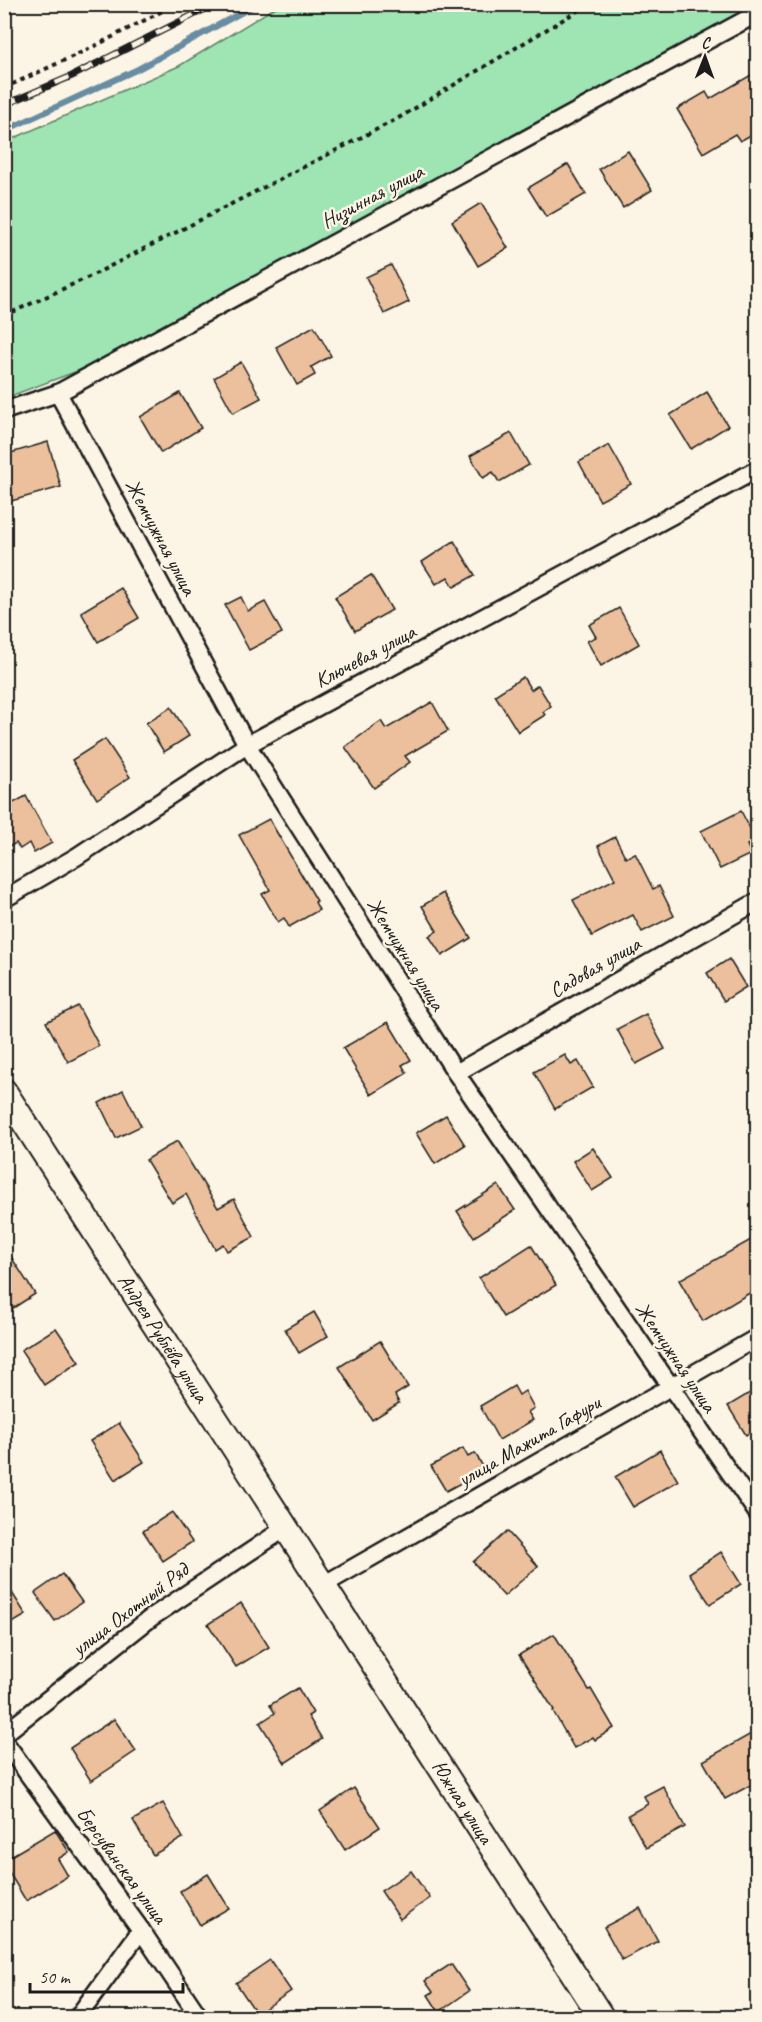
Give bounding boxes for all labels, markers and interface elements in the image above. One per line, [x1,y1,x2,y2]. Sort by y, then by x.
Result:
north arrow [675,27,735,87]
text: С [701,33,711,53]
street label: Низинная улица [316,157,430,235]
street label: Жемчужная улица [120,474,203,601]
street label: Ключевая улица [310,618,421,693]
street label: Жемчужная улица [361,893,452,1017]
street label: Садовая улица [545,930,647,1003]
street label: Андрея Рублёва улица [112,1269,215,1409]
street label: Жемчужная улица [629,1297,724,1419]
street label: улица Мажита Гафури [452,1389,607,1493]
street label: улица Охотный Ряд [65,1555,195,1662]
street label: Южная улица [426,1755,500,1850]
street label: Берсуванская улица [71,1801,174,1930]
scale bar [30,1956,183,1994]
text: 50 m [39,1966,72,1988]

